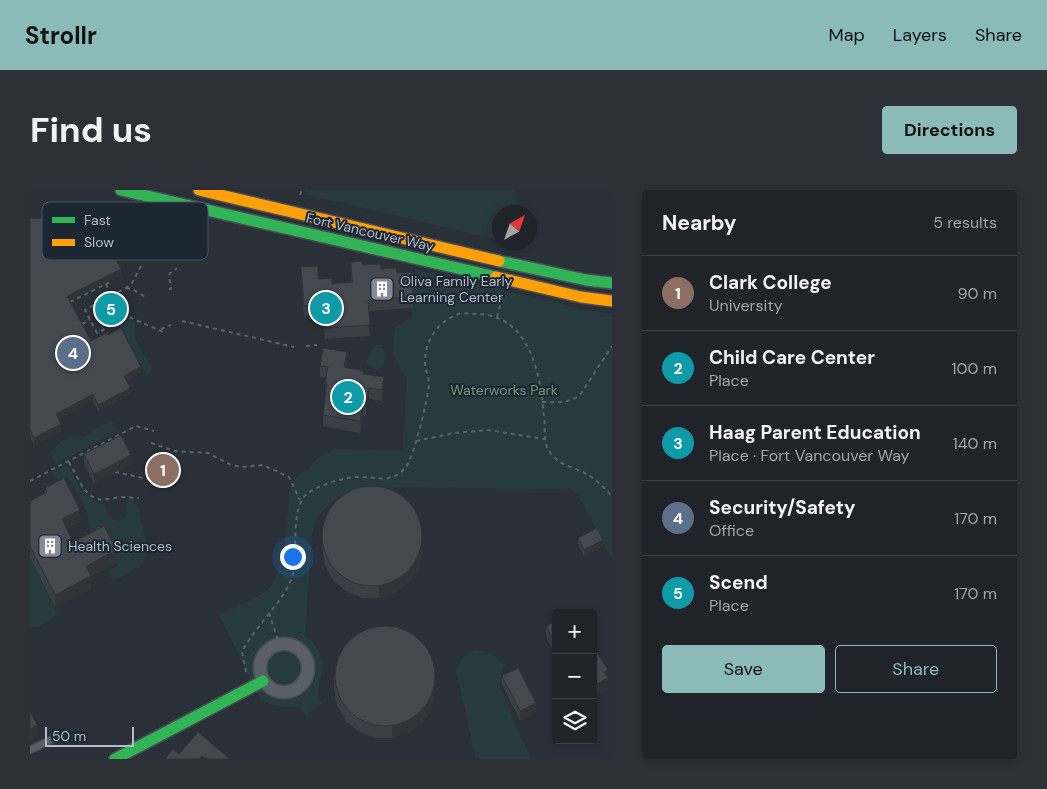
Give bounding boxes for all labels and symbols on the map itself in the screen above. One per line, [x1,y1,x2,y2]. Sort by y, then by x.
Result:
legend [42,202,208,260]
north arrow [492,205,537,250]
street label: Fort Vancouver Way [304,209,436,255]
text: Fast [84,211,111,229]
text: Slow [84,233,114,251]
place label: Oliva Family Early Learning Center [400,272,513,306]
building icon: Oliva Family Early Learning Center [369,276,395,302]
pin: 3 [310,289,342,327]
pin: 5 [95,290,127,328]
pin: 4 [57,334,89,372]
pin: 2 [332,378,364,416]
park label: Waterworks Park [450,381,558,399]
pin: 1 [147,451,179,489]
building icon: Health Sciences [37,533,63,559]
place label: Health Sciences [68,537,172,555]
your location [280,544,306,570]
scale bar [45,724,134,747]

